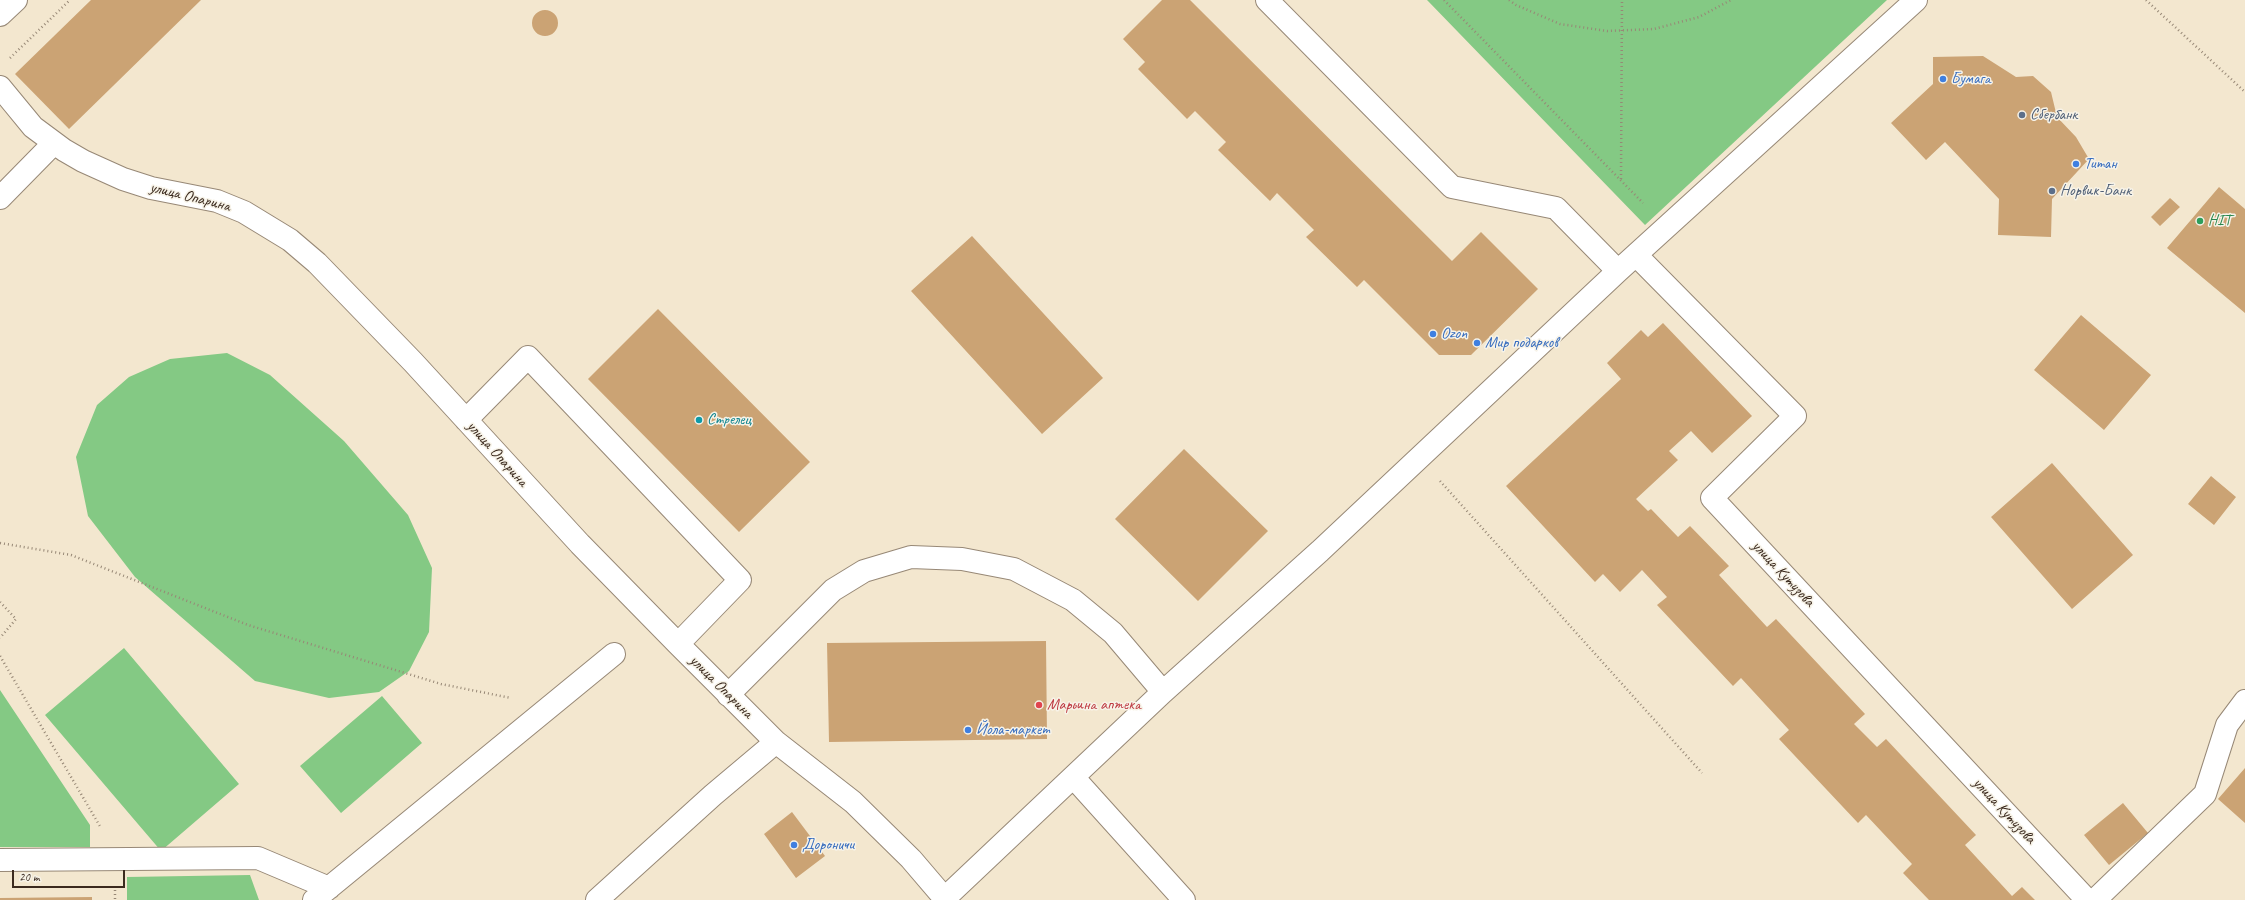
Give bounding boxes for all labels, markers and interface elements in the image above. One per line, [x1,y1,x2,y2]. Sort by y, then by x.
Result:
place label: Бумага [1951,69,1990,89]
marker: Бумага [1938,74,1948,84]
place label: Сбербанк [2030,105,2077,125]
marker: Сбербанк [2017,110,2027,120]
place label: Титан [2084,154,2117,174]
marker: Титан [2071,159,2081,169]
street label: улица Опарина [148,178,232,216]
place label: Норвик-Банк [2060,181,2131,201]
marker: Норвик-Банк [2047,186,2057,196]
place label: HIT [2208,211,2231,231]
marker: HIT [2195,216,2205,226]
place label: Ozon [1441,324,1467,344]
marker: Ozon [1428,329,1438,339]
place label: Мир подарков [1485,333,1558,353]
marker: Мир подарков [1472,338,1482,348]
place label: Стрелец [707,410,751,430]
marker: Стрелец [694,415,704,425]
street label: улица Опарина [462,417,532,491]
street label: улица Кутузова [1747,537,1819,611]
street label: улица Опарина [685,651,757,723]
place label: Марьина аптека [1047,695,1141,715]
marker: Марьина аптека [1034,700,1044,710]
place label: Йола-маркет [976,720,1049,740]
marker: Йола-маркет [963,725,973,735]
street label: улица Кутузова [1968,774,2040,848]
place label: Дороничи [802,835,854,855]
marker: Дороничи [789,840,799,850]
scale bar [14,862,127,888]
text: 20 m [19,869,39,885]

